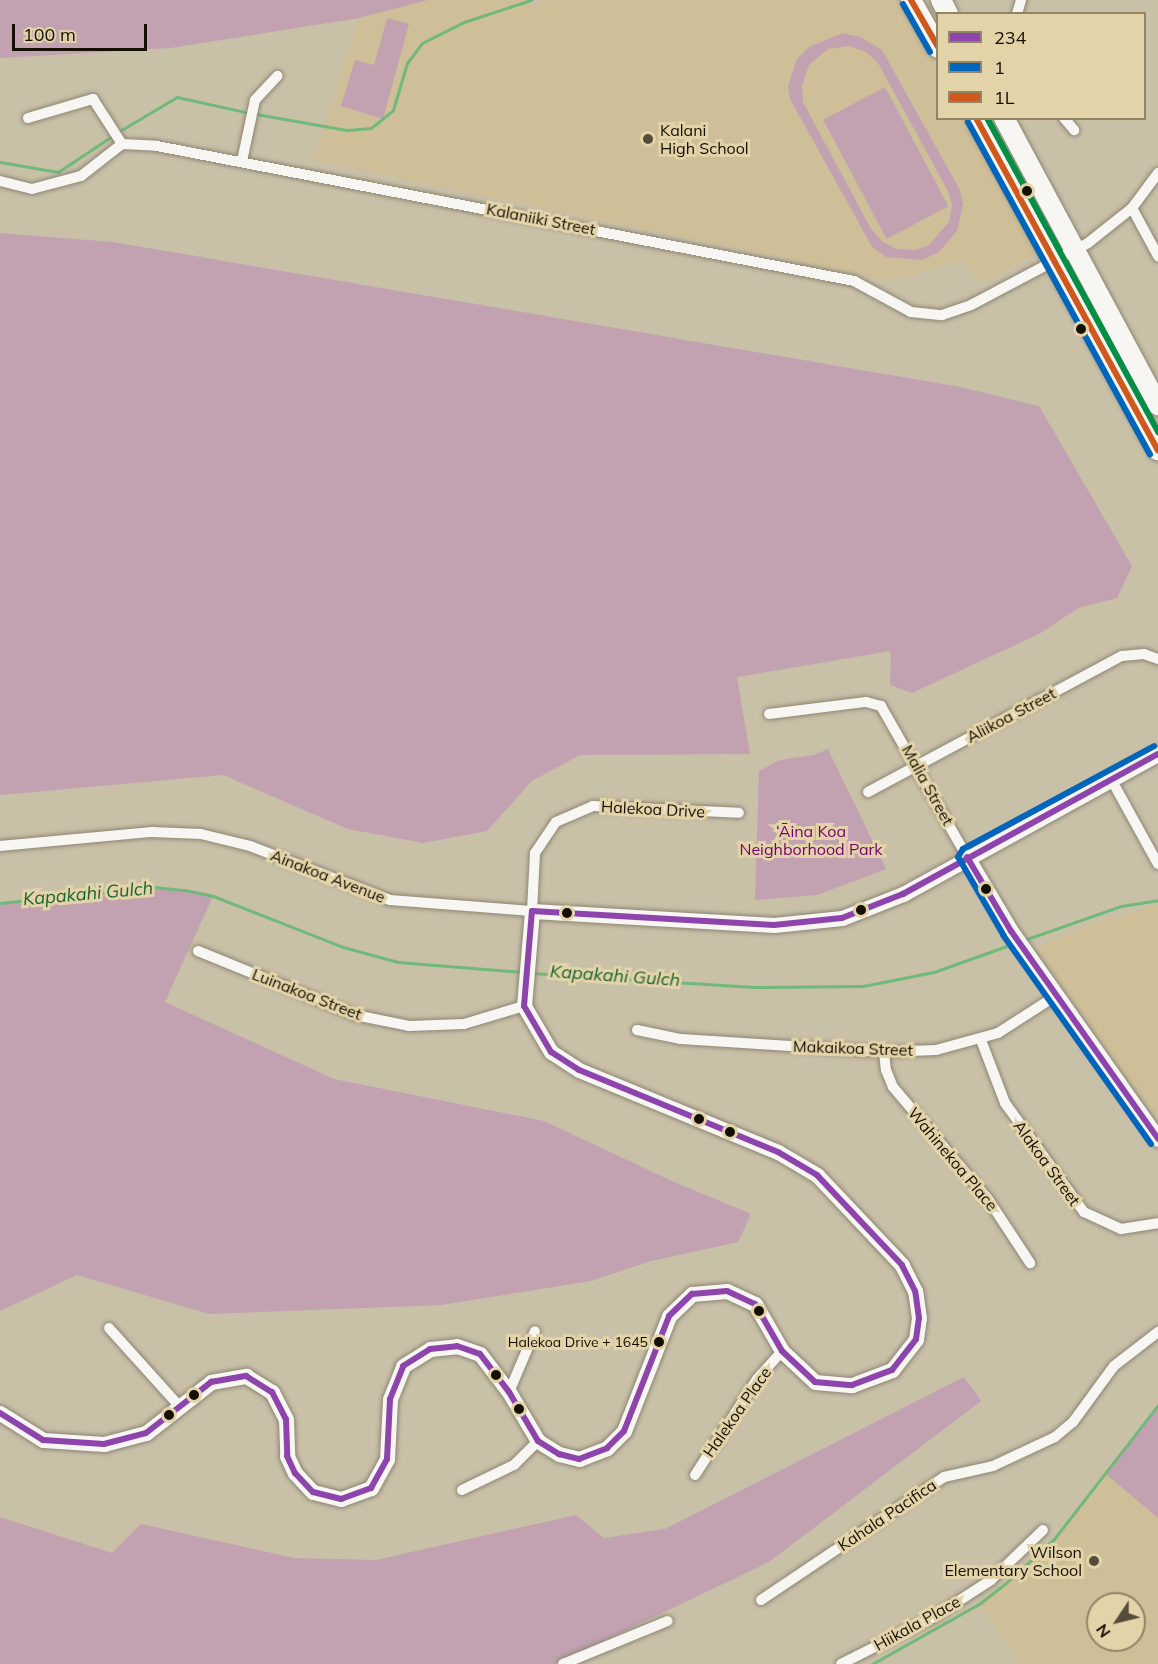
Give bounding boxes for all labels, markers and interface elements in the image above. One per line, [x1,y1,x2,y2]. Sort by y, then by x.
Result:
scale bar [15,12,150,50]
legend [936,12,1146,120]
text: 100 m [23,23,76,46]
text: 234 [994,26,1026,49]
text: 1 [994,56,1005,79]
text: 1L [994,86,1015,109]
place label: Kalani High School [660,120,749,158]
marker: Kalani High School [641,132,655,146]
unlabelled marker [1021,185,1033,197]
street label: Kalaniiki Street [485,199,597,239]
unlabelled marker [1075,323,1087,335]
street label: Aliikoa Street [963,683,1059,747]
street label: Malia Street [898,741,958,829]
street label: Halekoa Drive [601,797,705,821]
park label: ‘Āina Koa Neighborhood Park [739,821,883,859]
street label: Ainakoa Avenue [268,845,388,907]
water label: Kapakahi Gulch [22,878,154,910]
unlabelled marker [980,883,992,895]
unlabelled marker [855,904,867,916]
unlabelled marker [561,907,573,919]
water label: Kapakahi Gulch [549,961,681,991]
street label: Luinakoa Street [250,964,364,1024]
street label: Makaikoa Street [793,1036,913,1060]
street label: Wahinekoa Place [904,1103,1002,1215]
unlabelled marker [693,1113,705,1125]
street label: Alakoa Street [1010,1117,1084,1209]
unlabelled marker [724,1126,736,1138]
unlabelled marker [753,1305,765,1317]
place label: Halekoa Drive + 1645 [508,1334,648,1350]
marker: Halekoa Drive + 1645 [653,1336,665,1348]
street label: Halekoa Place [699,1363,775,1461]
unlabelled marker [490,1369,502,1381]
unlabelled marker [188,1389,200,1401]
unlabelled marker [513,1403,525,1415]
unlabelled marker [163,1409,175,1421]
street label: Kahala Pacifica [834,1475,940,1555]
place label: Wilson Elementary School [944,1542,1082,1580]
marker: Wilson Elementary School [1087,1554,1101,1568]
street label: Hiikala Place [871,1591,963,1655]
north arrow [1086,1592,1146,1652]
text: N [1091,1620,1115,1642]

